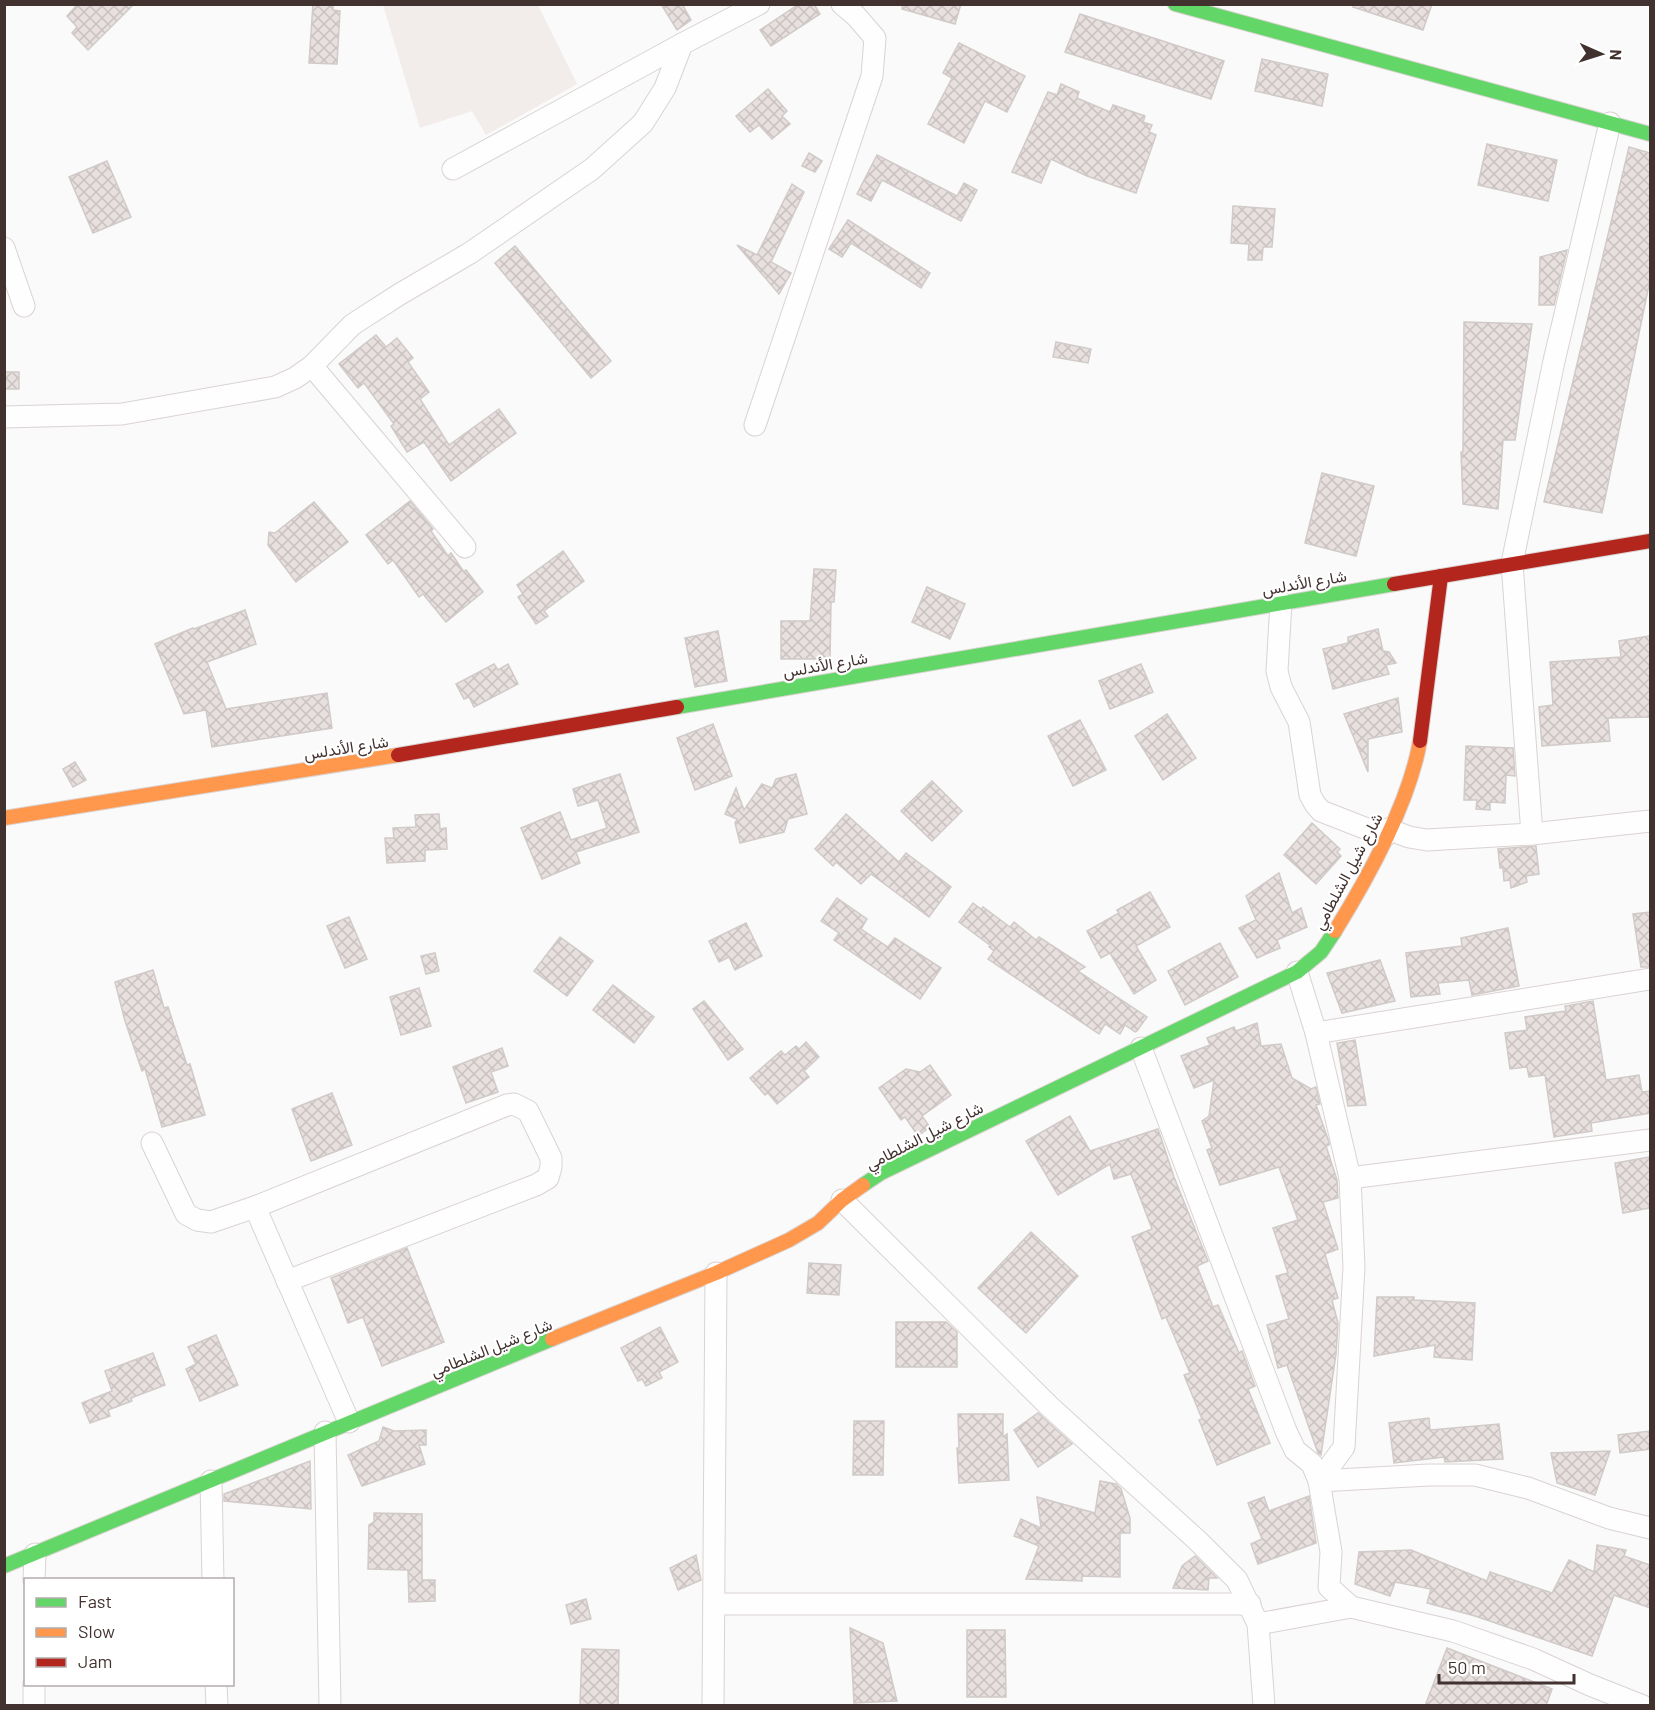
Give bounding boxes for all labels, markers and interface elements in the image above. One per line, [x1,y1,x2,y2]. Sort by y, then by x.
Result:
north arrow [1571,24,1631,84]
text: N [1607,49,1626,61]
street label: شارع الأندلس [1260,565,1348,602]
street label: شارع الأندلس [781,647,869,684]
street label: شارع الأندلس [302,731,390,766]
street label: شارع شيل الشلطامي [1308,809,1390,935]
street label: شارع شيل الشلطامي [862,1097,988,1177]
street label: شارع شيل الشلطامي [427,1314,556,1385]
legend [24,1578,234,1686]
text: Fast [78,1590,112,1612]
text: Slow [78,1620,115,1642]
scale bar [1439,1647,1574,1685]
text: Jam [78,1650,112,1672]
text: 50 m [1448,1656,1486,1678]

